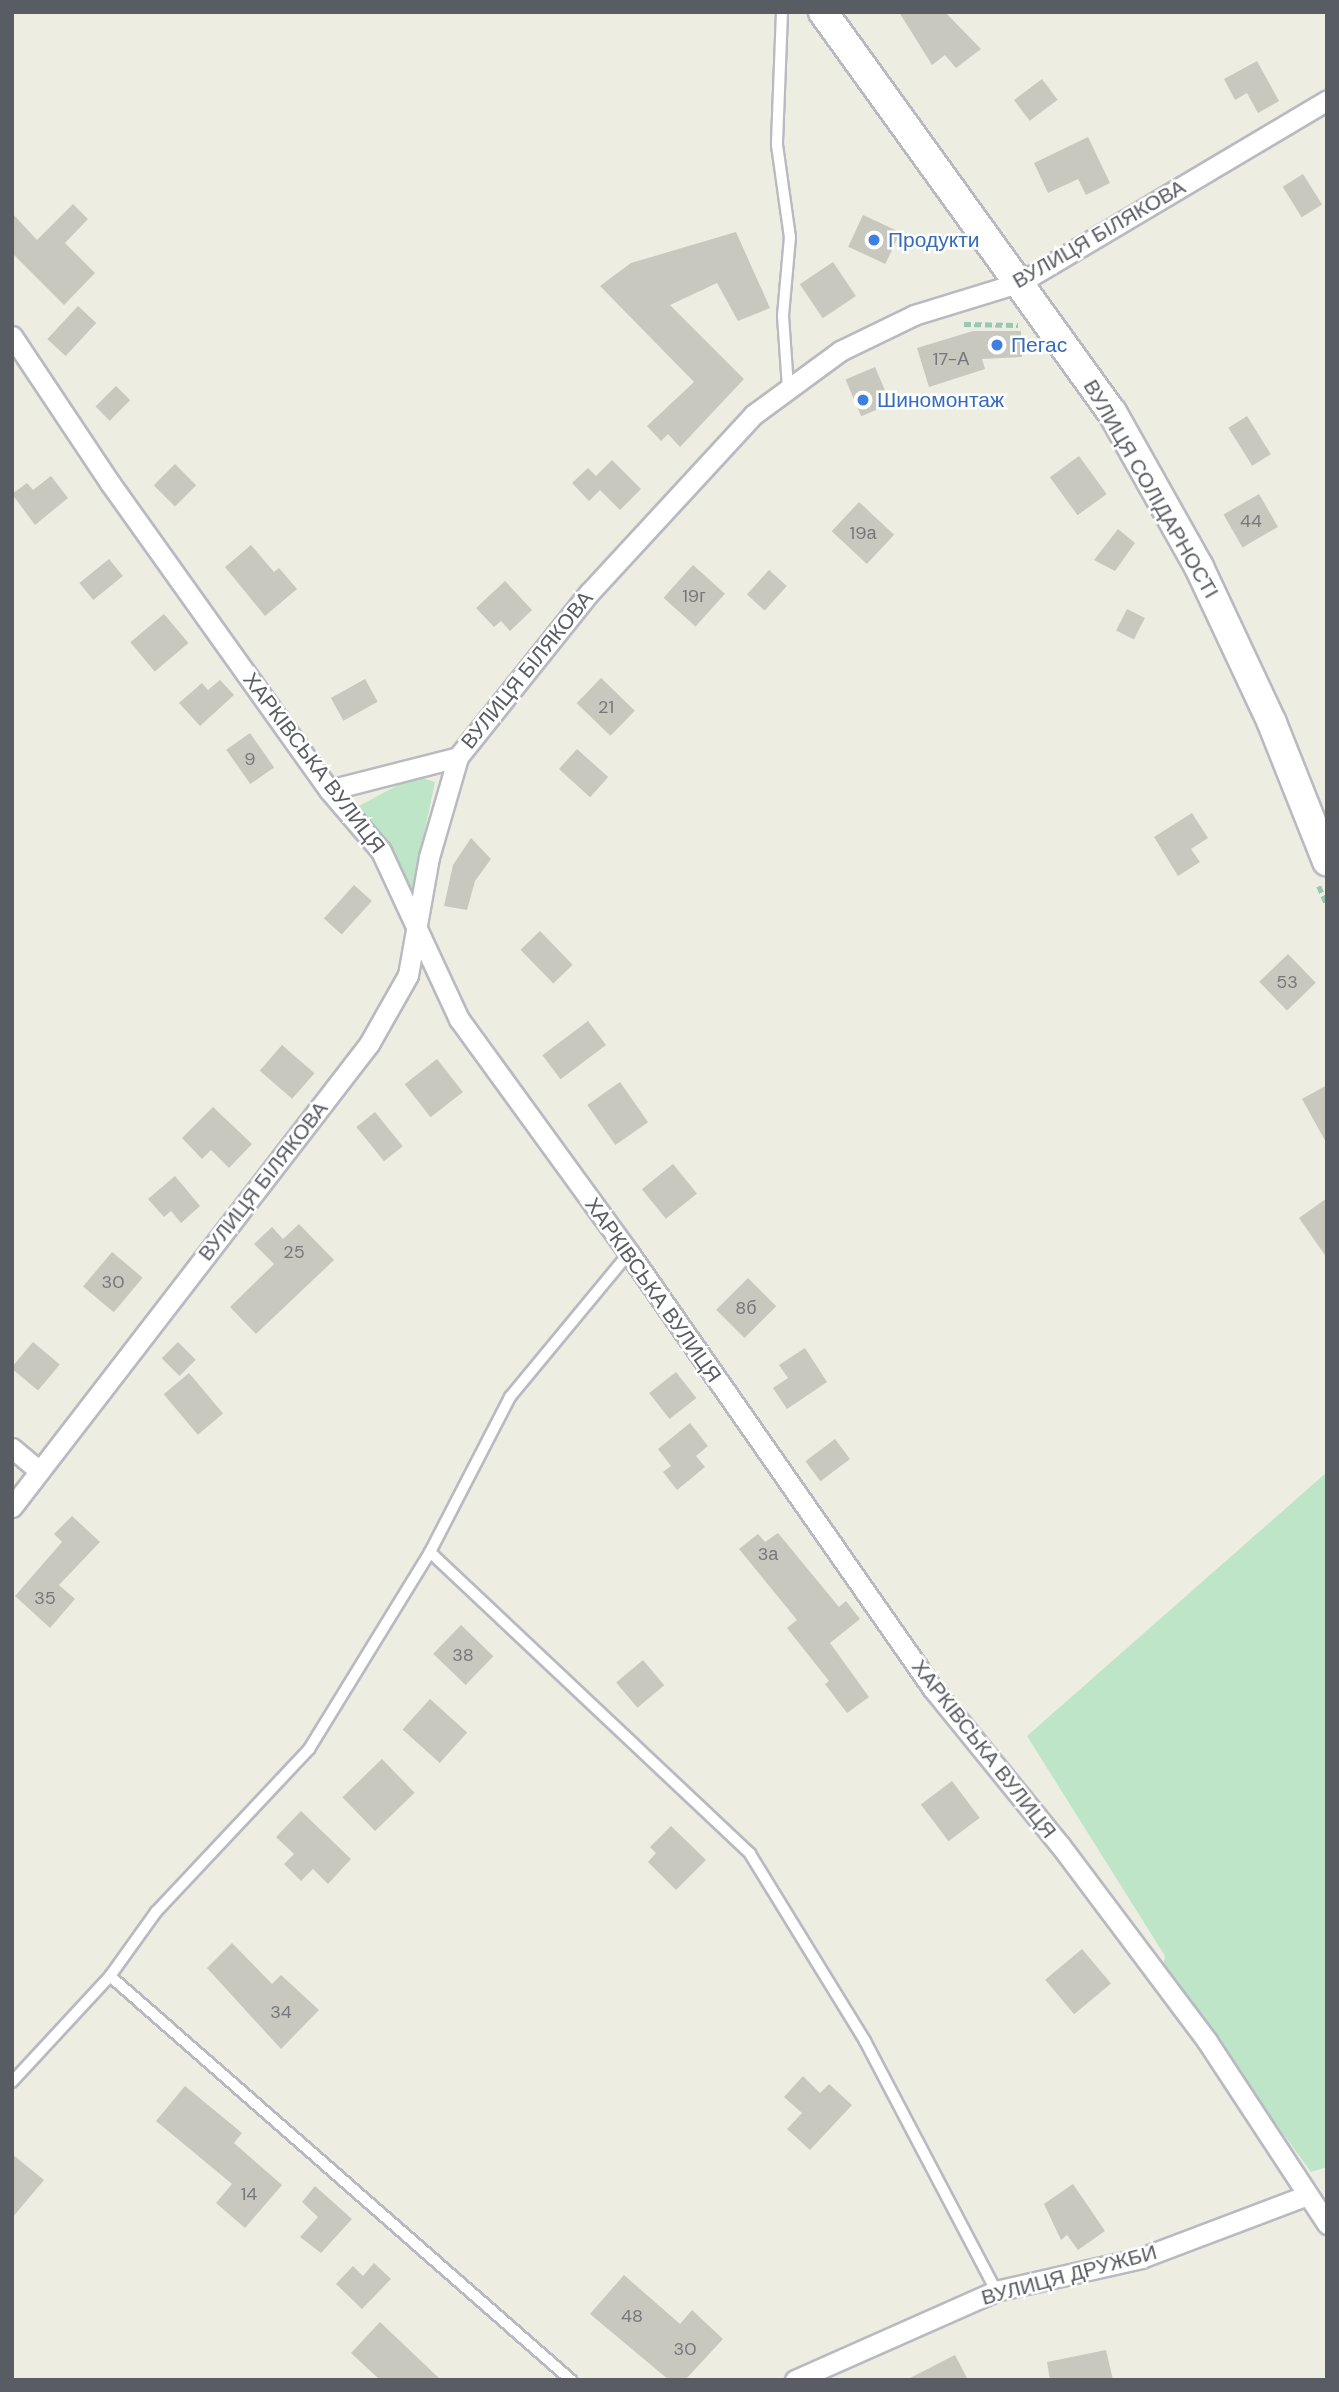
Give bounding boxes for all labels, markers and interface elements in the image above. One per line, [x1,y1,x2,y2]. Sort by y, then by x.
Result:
street label: ВУЛИЦЯ БІЛЯКОВА [1008,174,1190,294]
place label: Продукти [888,227,980,253]
marker: Продукти [866,232,882,248]
place label: Пегас [1011,332,1067,358]
marker: Пегас [989,337,1005,353]
house number: 17-А [933,348,969,370]
street label: ВУЛИЦЯ СОЛІДАРНОСТІ [1078,375,1224,603]
place label: Шиномонтаж [877,387,1004,413]
marker: Шиномонтаж [855,392,871,408]
house number: 44 [1240,510,1262,532]
house number: 19а [850,522,876,544]
house number: 19г [682,585,706,607]
street label: ВУЛИЦЯ БІЛЯКОВА [456,586,598,754]
street label: ХАРКІВСЬКА ВУЛИЦЯ [238,668,390,858]
house number: 21 [598,696,614,718]
house number: 9 [244,748,256,770]
house number: 53 [1276,971,1298,993]
street label: ВУЛИЦЯ БІЛЯКОВА [193,1096,333,1266]
street label: ХАРКІВСЬКА ВУЛИЦЯ [580,1193,726,1387]
house number: 25 [283,1241,305,1263]
house number: 30 [102,1271,124,1293]
house number: 8б [735,1297,757,1319]
house number: 3а [758,1543,778,1565]
house number: 35 [34,1587,56,1609]
house number: 38 [452,1644,474,1666]
street label: ХАРКІВСЬКА ВУЛИЦЯ [906,1655,1062,1843]
house number: 34 [270,2001,292,2023]
house number: 14 [241,2183,257,2205]
street label: ВУЛИЦЯ ДРУЖБИ [979,2239,1159,2311]
house number: 48 [621,2305,643,2327]
house number: 30 [674,2338,696,2360]

